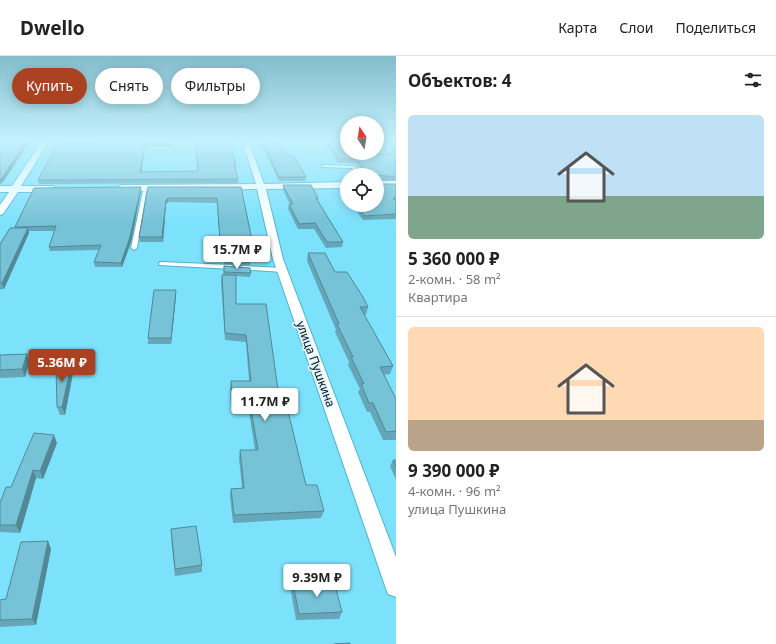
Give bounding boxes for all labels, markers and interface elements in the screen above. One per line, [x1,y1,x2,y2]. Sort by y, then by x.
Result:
text: Dwello [20,15,85,41]
text: Карта [558,18,597,37]
text: Слои [619,18,653,37]
text: Поделиться [675,18,756,37]
chip: Купить [12,68,87,104]
chip: Снять [95,68,163,104]
chip: Фильтры [171,68,260,104]
text: Объектов: 4 [408,69,511,92]
icon: filters [742,69,764,91]
north arrow [340,116,384,160]
map controls [340,116,384,212]
icon: home [550,141,622,213]
button: locate [340,168,384,212]
pin: 15.7M ₽ [200,236,274,270]
text: 15.7M ₽ [212,240,262,258]
text: 5 360 000 ₽ [408,247,500,270]
text: 2-комн. · 58 m² [408,270,501,288]
text: Квартира [408,288,468,306]
street label: улица Пушкина [293,319,339,409]
pin: 5.36M ₽ [25,349,99,383]
text: 5.36M ₽ [37,353,87,371]
icon: home [550,353,622,425]
pin: 11.7M ₽ [228,388,302,422]
text: 11.7M ₽ [240,392,290,410]
text: 9 390 000 ₽ [408,459,500,482]
text: 4-комн. · 96 m² [408,482,501,500]
text: улица Пушкина [408,500,506,518]
pin: 9.39M ₽ [280,564,354,598]
text: 9.39M ₽ [292,568,342,586]

